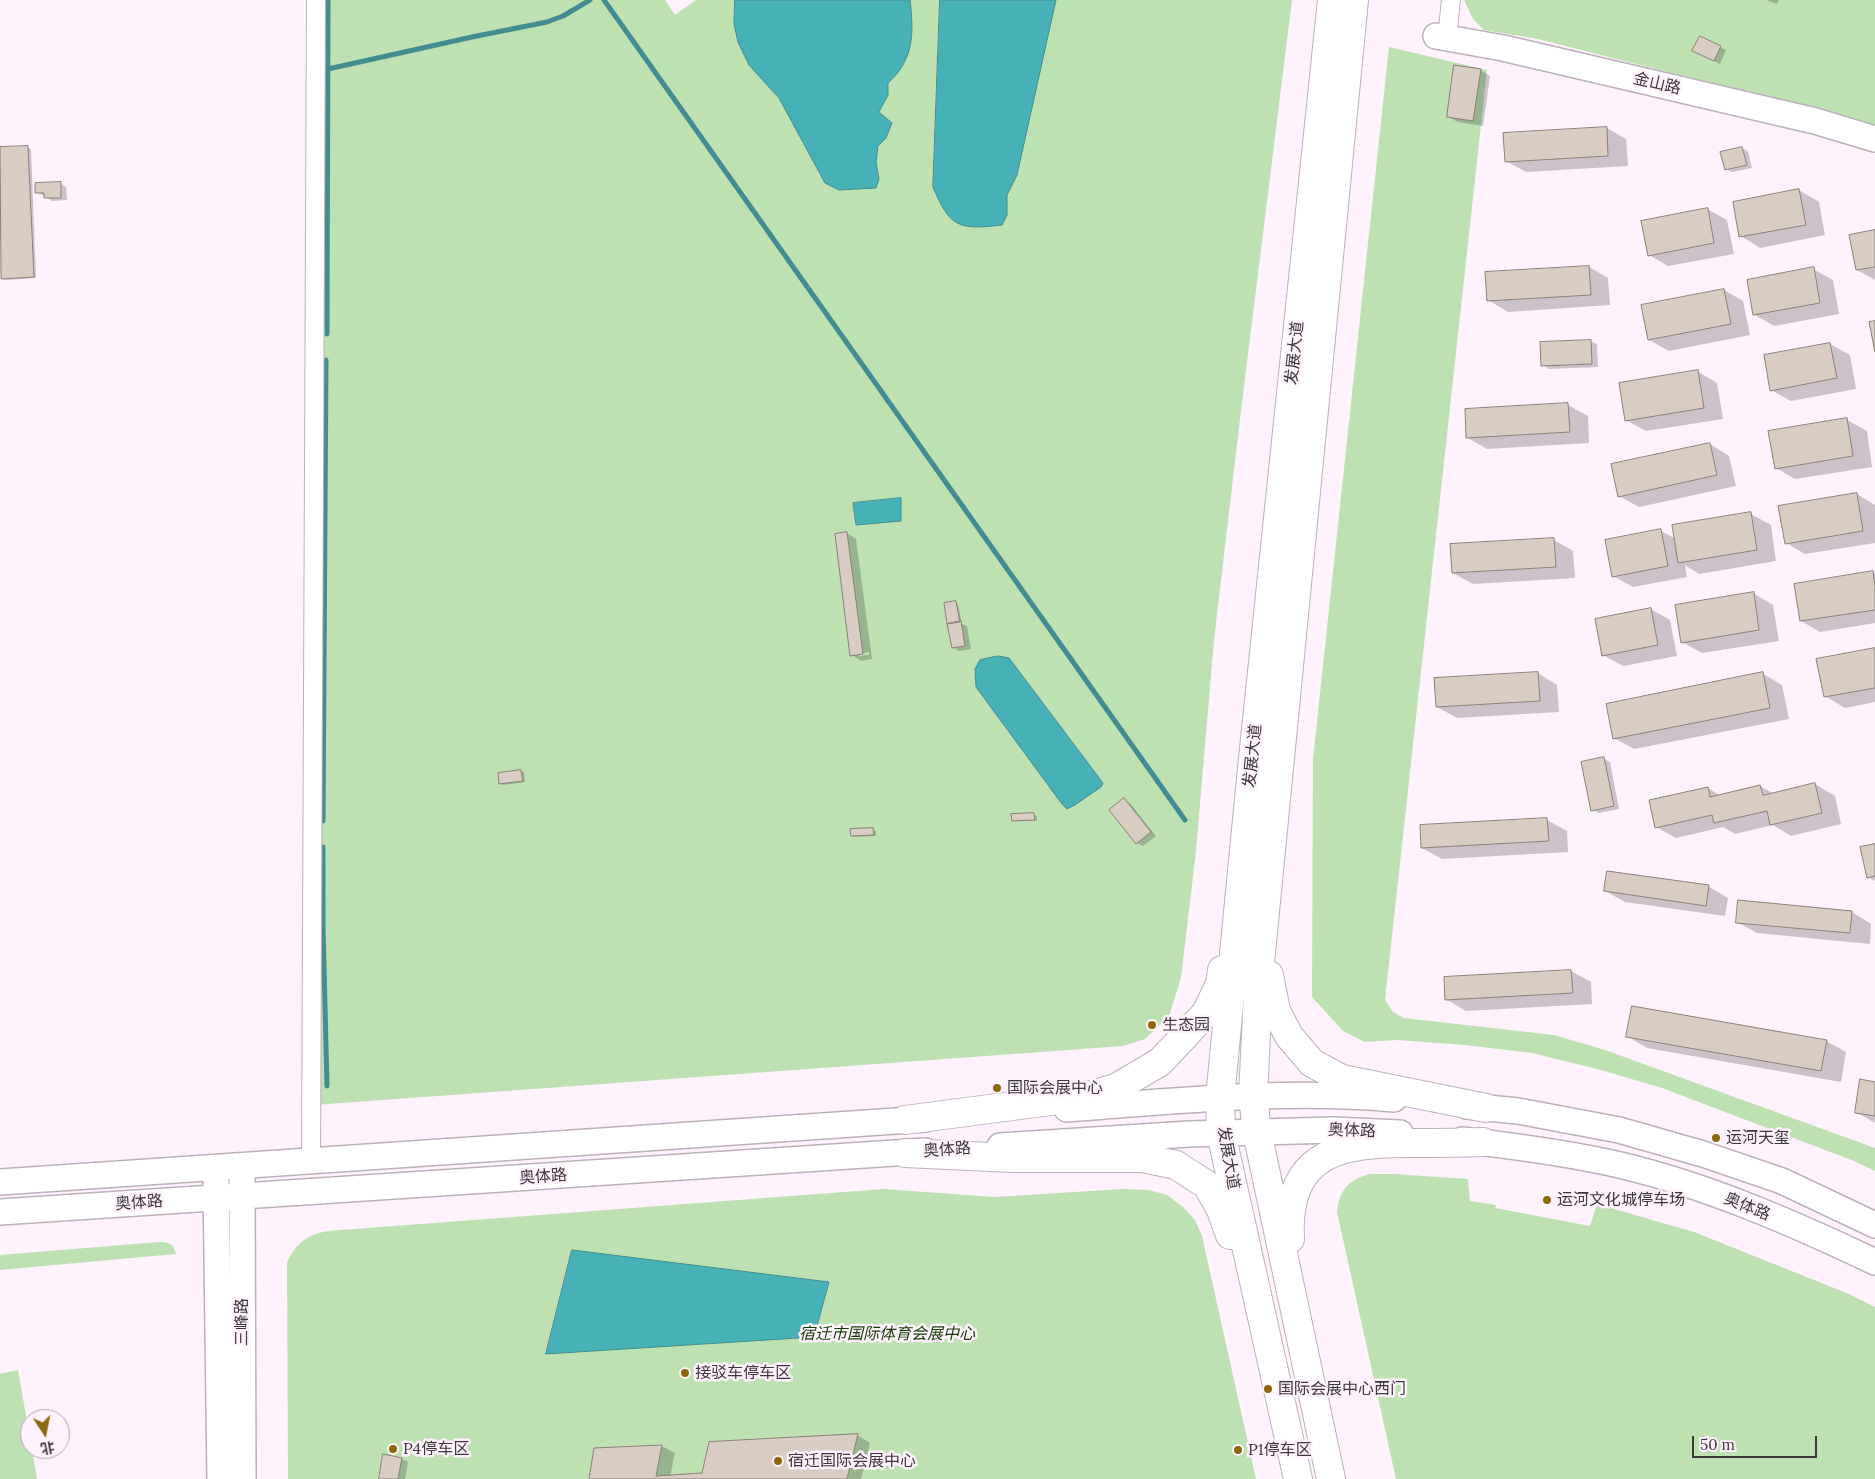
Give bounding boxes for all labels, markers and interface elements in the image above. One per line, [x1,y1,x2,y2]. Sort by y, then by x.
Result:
street label: 金山路 [1631,69,1683,99]
street label: 发展大道 [1282,320,1308,386]
street label: 发展大道 [1240,723,1266,789]
place label: 生态园 [1162,1015,1210,1035]
marker: 生态园 [1146,1019,1158,1031]
place label: 国际会展中心 [1007,1078,1103,1098]
marker: 国际会展中心 [991,1082,1003,1094]
street label: 奥体路 [1328,1121,1376,1141]
street label: 发展大道 [1213,1125,1243,1191]
place label: 运河天玺 [1726,1128,1790,1148]
marker: 运河天玺 [1710,1132,1722,1144]
street label: 奥体路 [922,1139,972,1161]
street label: 奥体路 [518,1166,568,1188]
street label: 奥体路 [1721,1189,1773,1225]
place label: 运河文化城停车场 [1557,1190,1685,1210]
street label: 奥体路 [114,1192,164,1214]
marker: 运河文化城停车场 [1541,1194,1553,1206]
street label: 三峰路 [232,1298,252,1346]
park label: 宿迁市国际体育会展中心 [799,1324,975,1344]
place label: 接驳车停车区 [695,1363,791,1383]
marker: 接驳车停车区 [679,1367,691,1379]
place label: 国际会展中心西门 [1278,1379,1406,1399]
marker: 国际会展中心西门 [1262,1383,1274,1395]
north arrow [20,1409,70,1459]
scale bar [1695,1426,1820,1458]
text: 50 m [1700,1435,1735,1454]
text: 北 [39,1438,56,1458]
place label: P4停车区 [403,1439,469,1459]
place label: P1停车区 [1248,1440,1312,1460]
marker: P4停车区 [387,1443,399,1455]
marker: P1停车区 [1232,1444,1244,1456]
place label: 宿迁国际会展中心 [788,1451,916,1471]
marker: 宿迁国际会展中心 [772,1455,784,1467]

